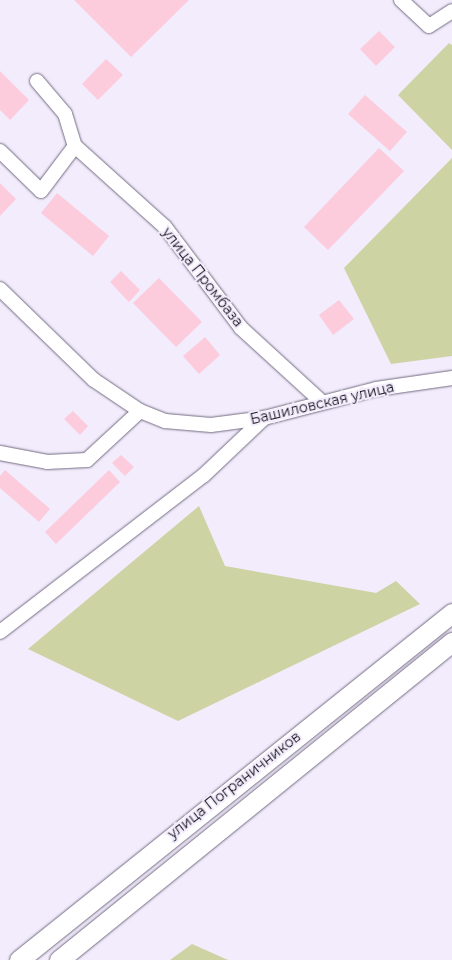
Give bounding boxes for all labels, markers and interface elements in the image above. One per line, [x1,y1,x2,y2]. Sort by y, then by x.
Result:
street label: улица Промбаза [159,224,247,330]
street label: Башиловская улица [248,378,396,428]
street label: улица Пограничников [164,728,304,842]

